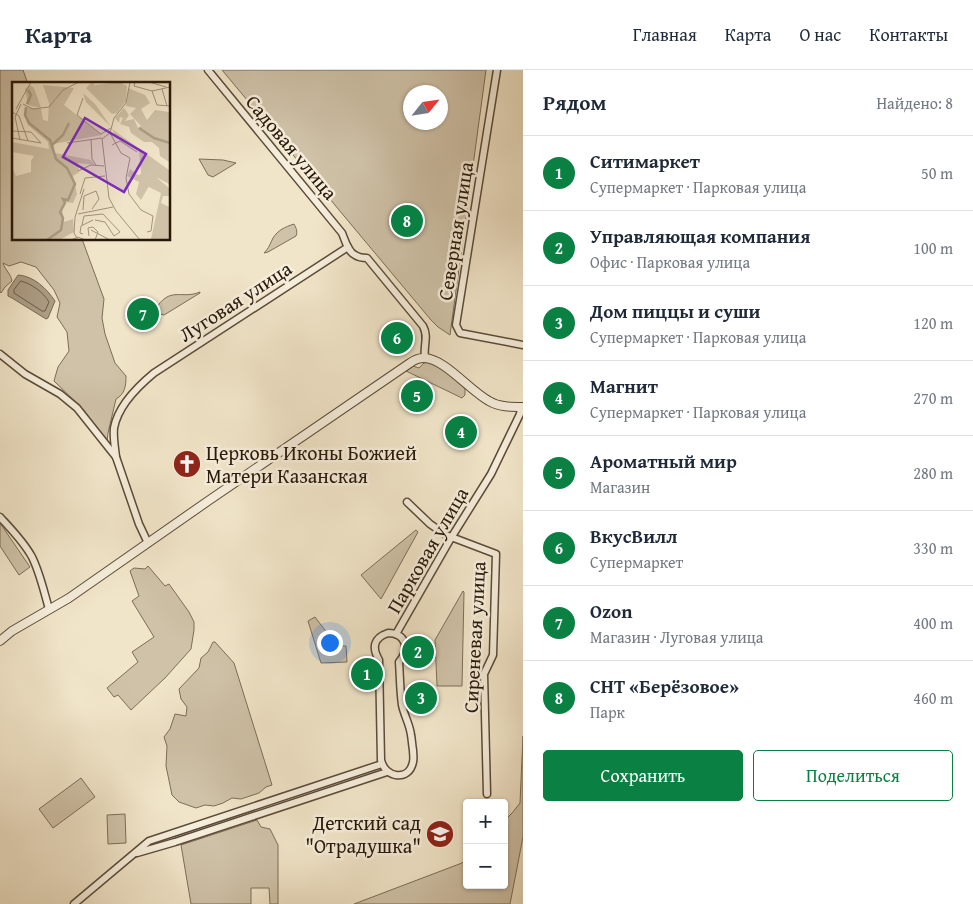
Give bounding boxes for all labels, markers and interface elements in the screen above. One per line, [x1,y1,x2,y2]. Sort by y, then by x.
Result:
text: Карта [25,17,92,52]
text: Главная [633,21,697,48]
text: Карта [725,21,771,48]
text: О нас [799,21,841,48]
text: Контакты [869,21,948,48]
inset map [12,82,170,240]
north arrow [403,85,448,130]
text: Рядом [543,87,606,118]
street label: Садовая улица [239,88,345,206]
text: Найдено: 8 [876,91,953,115]
text: Ситимаркет [590,147,700,175]
street label: Северная улица [430,159,480,302]
text: 1 [555,161,563,185]
text: 50 m [921,161,953,185]
text: Супермаркет · Парковая улица [590,175,806,199]
pin: 8 [391,202,423,240]
text: Управляющая компания [590,222,810,250]
text: 2 [555,236,563,260]
text: 100 m [913,236,953,260]
text: Офис · Парковая улица [590,250,750,274]
street label: Луговая улица [173,253,298,348]
pin: 7 [127,295,159,333]
text: Дом пиццы и суши [590,297,760,325]
text: 3 [555,311,563,335]
text: 120 m [913,311,953,335]
pin: 6 [381,319,413,357]
text: Супермаркет · Парковая улица [590,325,806,349]
text: Магнит [590,372,658,400]
pin: 5 [401,377,433,415]
text: 4 [555,386,563,410]
text: 270 m [913,386,953,410]
text: Супермаркет · Парковая улица [590,400,806,424]
pin: 4 [445,413,477,451]
place label: Церковь Иконы Божией Матери Казанская [206,438,417,490]
text: Ароматный мир [590,447,737,475]
church icon: Церковь Иконы Божией Матери Казанская [172,449,202,479]
text: 5 [555,461,563,485]
text: 280 m [913,461,953,485]
text: Магазин [590,475,650,499]
street label: Парковая улица [379,481,475,619]
text: ВкусВилл [590,522,677,550]
text: 6 [555,536,563,560]
text: 330 m [913,536,953,560]
text: Супермаркет [590,550,683,574]
street label: Сиреневая улица [456,560,492,714]
text: Ozon [590,597,632,625]
text: 7 [555,611,563,635]
text: 400 m [913,611,953,635]
text: Магазин · Луговая улица [590,625,763,649]
your location [317,630,343,656]
pin: 2 [402,633,434,671]
pin: 1 [351,655,383,693]
text: СНТ «Берёзовое» [590,672,739,700]
pin: 3 [405,679,437,717]
text: 8 [555,686,563,710]
text: 460 m [913,686,953,710]
text: Парк [590,700,625,724]
button: Сохранить [543,750,743,801]
button: Поделиться [753,750,953,801]
map controls [463,799,508,889]
button: + [463,799,508,844]
place label: Детский сад "Отрадушка" [305,808,421,860]
school or university icon: Детский сад "Отрадушка" [425,819,455,849]
button: − [463,844,508,889]

